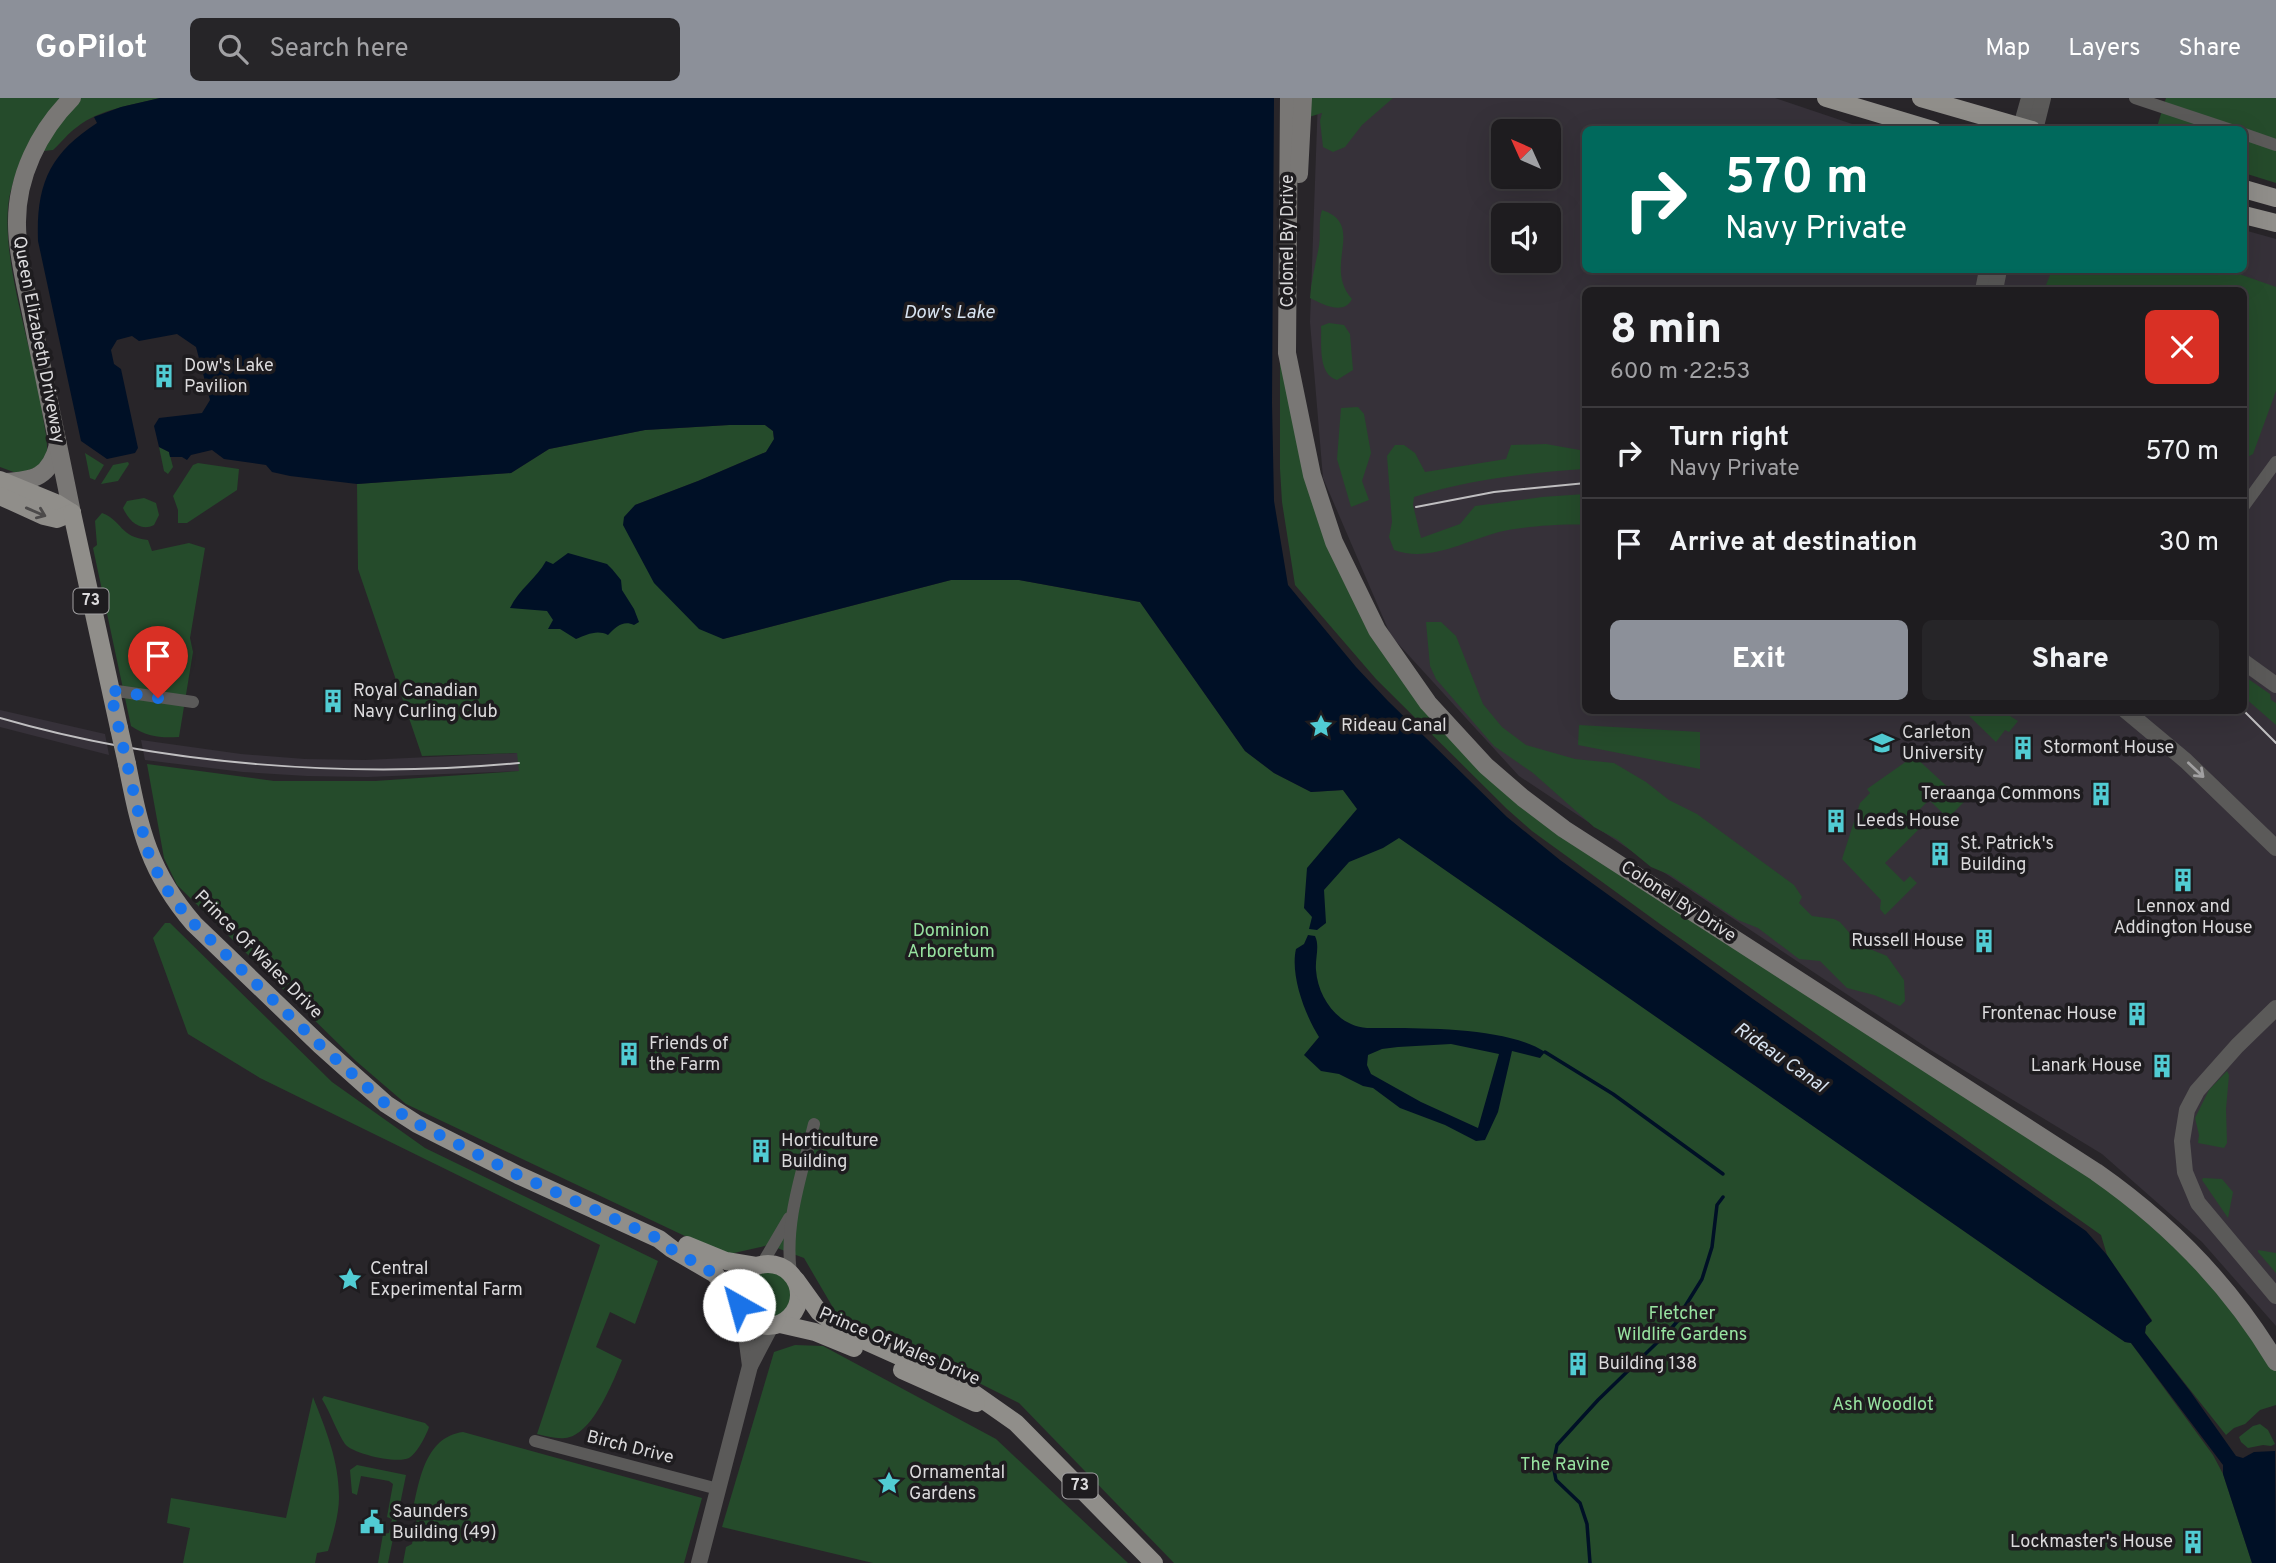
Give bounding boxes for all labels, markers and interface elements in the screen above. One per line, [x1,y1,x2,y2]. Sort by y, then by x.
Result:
search box [190,18,680,81]
text: GoPilot [35,28,148,70]
icon: search [214,30,252,68]
text: Search here [270,33,408,66]
text: Map [1985,34,2030,64]
text: Layers [2068,34,2140,64]
text: Share [2178,34,2241,64]
north arrow [1491,119,1561,189]
map controls [1491,119,1561,273]
text: 570 m [1725,149,1869,211]
icon: right [1610,154,1701,245]
street label: Colonel By Drive [1277,174,1300,308]
button: sound [1491,203,1561,273]
text: Navy Private [1725,210,1907,250]
street label: Queen Elizabeth Driveway [7,234,69,446]
water label: Dow's Lake [903,301,995,325]
text: 8 min [1610,305,1722,358]
button: close [2145,310,2219,384]
place label: Dow's Lake Pavilion [184,355,274,399]
text: 600 m · 22:53 [1610,358,1750,387]
building icon: Dow's Lake Pavilion [150,362,178,390]
text: Turn right [1669,422,1789,455]
icon: right [1610,434,1648,472]
text: 570 m [2145,436,2219,469]
text: Navy Private [1669,455,1800,484]
one-way arrow [24,506,46,519]
icon: arrive [1610,525,1648,563]
text: Arrive at destination [1669,527,1917,560]
text: 30 m [2159,527,2219,560]
road number: 73 [74,588,108,614]
button: Exit [1610,620,1908,700]
button: Share [1922,620,2219,700]
pin [128,626,188,698]
icon: arrive [139,637,177,675]
place label: Royal Canadian Navy Curling Club [353,680,498,724]
building icon: Royal Canadian Navy Curling Club [319,687,347,715]
place icon: Rideau Canal [1307,712,1335,740]
place label: Rideau Canal [1341,715,1447,738]
place label: Carleton University [1902,722,1984,766]
school or university icon: Carleton University [1868,729,1896,757]
building icon: Stormont House [2009,734,2037,762]
place label: Stormont House [2043,737,2174,760]
one-way arrow [2187,762,2204,779]
building icon: Teraanga Commons [2087,780,2115,808]
place label: Teraanga Commons [1921,783,2081,806]
building icon: Leeds House [1822,807,1850,835]
place label: Leeds House [1856,810,1960,833]
place label: St. Patrick's Building [1960,833,2054,877]
building icon: St. Patrick's Building [1926,840,1954,868]
street label: Colonel By Drive [1616,856,1740,948]
building icon: Lennox and Addington House [2169,866,2197,894]
street label: Prince Of Wales Drive [189,886,327,1024]
place label: Lennox and Addington House [2113,896,2253,940]
park label: Dominion Arboretum [907,920,995,964]
building icon: Russell House [1970,927,1998,955]
place label: Russell House [1851,930,1964,953]
building icon: Frontenac House [2123,1000,2151,1028]
place label: Frontenac House [1981,1003,2117,1026]
water label: Rideau Canal [1729,1017,1832,1099]
place label: Friends of the Farm [649,1033,728,1077]
building icon: Friends of the Farm [615,1040,643,1068]
building icon: Lanark House [2148,1052,2176,1080]
place label: Lanark House [2031,1055,2142,1078]
place label: Horticulture Building [781,1130,878,1174]
building icon: Horticulture Building [747,1137,775,1165]
place label: Central Experimental Farm [370,1258,523,1302]
place icon: Central Experimental Farm [336,1265,364,1293]
position arrow [702,1268,776,1342]
street label: Prince Of Wales Drive [815,1303,983,1391]
park label: Fletcher Wildlife Gardens [1617,1303,1747,1347]
building icon: Building 138 [1564,1350,1592,1378]
place label: Building 138 [1598,1353,1697,1376]
park label: Ash Woodlot [1832,1394,1934,1417]
street label: Birch Drive [584,1426,676,1470]
park label: The Ravine [1520,1454,1610,1477]
place label: Ornamental Gardens [909,1462,1005,1506]
place icon: Ornamental Gardens [875,1469,903,1497]
road number: 73 [1062,1474,1098,1498]
place label: Saunders Building (49) [392,1501,497,1545]
public building icon: Saunders Building (49) [358,1508,386,1536]
building icon: Lockmaster's House [2179,1528,2207,1556]
place label: Lockmaster's House [2010,1531,2173,1554]

